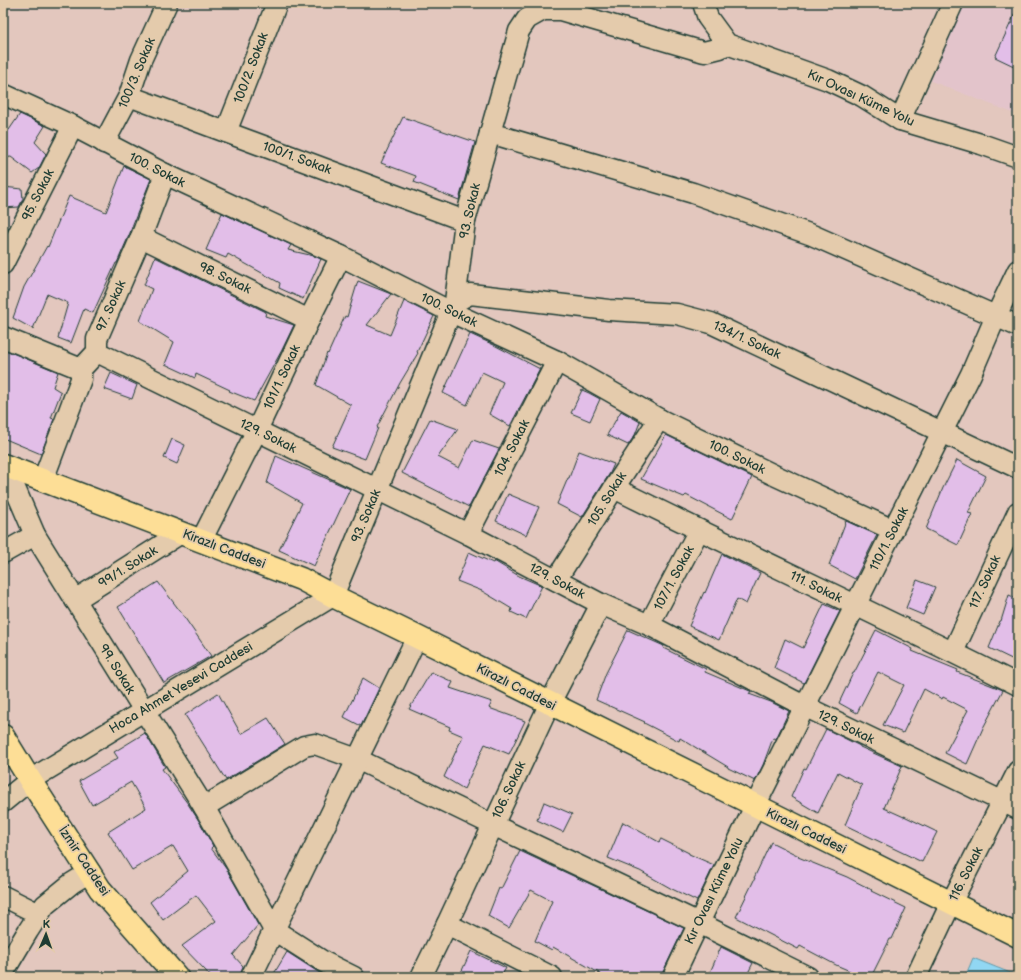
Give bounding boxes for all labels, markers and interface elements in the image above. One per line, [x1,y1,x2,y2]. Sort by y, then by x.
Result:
street label: 100/2. Sokak [230,30,272,106]
street label: 100/3. Sokak [115,35,159,111]
street label: Kır Ovası Küme Yolu [805,66,917,130]
street label: 100/1. Sokak [260,138,334,178]
street label: 100. Sokak [126,149,188,191]
street label: 95. Sokak [18,166,58,224]
street label: 93. Sokak [456,181,484,240]
street label: 98. Sokak [196,259,254,298]
street label: 97. Sokak [93,277,130,334]
street label: 100. Sokak [418,289,481,331]
street label: 134/1. Sokak [711,317,784,363]
street label: 101/1. Sokak [260,342,304,412]
street label: 129. Sokak [237,415,300,457]
street label: 104. Sokak [491,416,533,479]
street label: 100. Sokak [706,436,769,478]
street label: 105. Sokak [584,468,630,529]
street label: 93. Sokak [348,486,385,545]
street label: 110/1. Sokak [866,504,912,574]
street label: Kirazlı Caddesi [180,526,268,572]
street label: 99/1. Sokak [95,542,161,591]
street label: 107/1. Sokak [650,542,698,613]
street label: 117. Sokak [966,552,1005,611]
street label: 129. Sokak [526,560,588,603]
street label: 111. Sokak [787,568,845,607]
street label: Hoca Ahmet Yesevi Caddesi [106,639,256,737]
street label: 99. Sokak [95,641,139,697]
street label: Kirazlı Caddesi [473,660,559,714]
street label: 129. Sokak [815,706,878,748]
street label: 106. Sokak [489,758,530,821]
street label: Kirazlı Caddesi [763,805,849,857]
street label: İzmir Caddesi [55,823,113,899]
street label: Kır Ovası Küme Yolu [681,835,747,947]
street label: 116. Sokak [945,844,987,904]
north arrow [26,914,66,954]
text: K [42,918,51,931]

